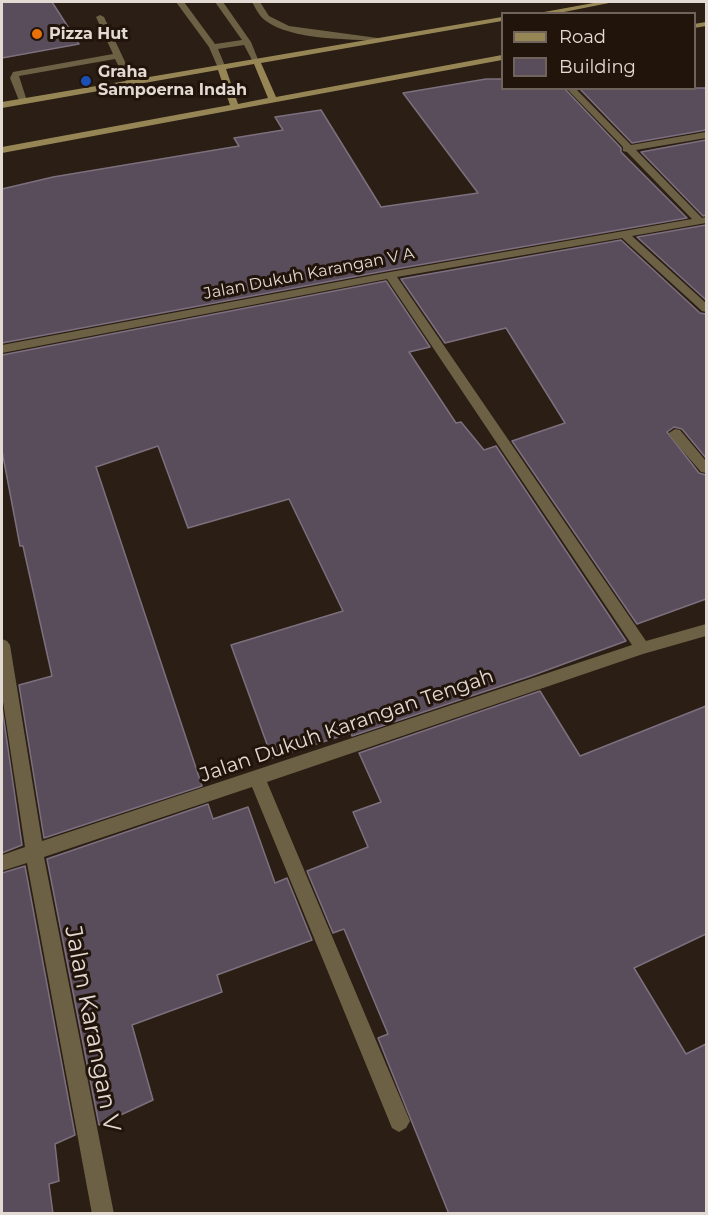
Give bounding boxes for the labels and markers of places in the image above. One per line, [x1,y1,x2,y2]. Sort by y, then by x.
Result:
place label: Pizza Hut [49,24,128,44]
marker: Pizza Hut [30,27,44,41]
place label: Graha Sampoerna Indah [98,62,247,100]
marker: Graha Sampoerna Indah [79,74,93,88]

